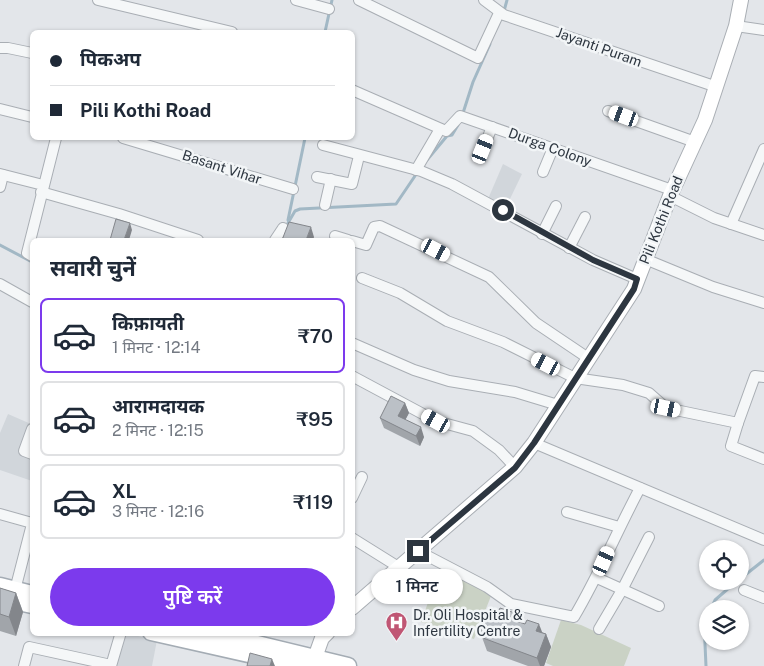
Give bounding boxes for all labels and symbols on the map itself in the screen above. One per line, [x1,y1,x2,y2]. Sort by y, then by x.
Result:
street label: Jayanti Puram [554,24,644,70]
car [607,104,640,128]
street label: Durga Colony [506,125,594,170]
car [470,132,495,166]
street label: Basant Vihar [180,147,264,187]
street label: Pili Kothi Road [636,174,686,266]
route start [492,199,514,221]
car [419,237,452,263]
car [529,351,562,377]
car [649,398,682,418]
car [419,407,452,435]
route end [407,540,429,562]
car [591,544,616,578]
callout: 1 मिनट [372,568,464,604]
place label: Dr. Oli Hospital & Infertility Centre [413,607,523,639]
hospital icon: Dr. Oli Hospital & Infertility Centre [385,611,409,642]

